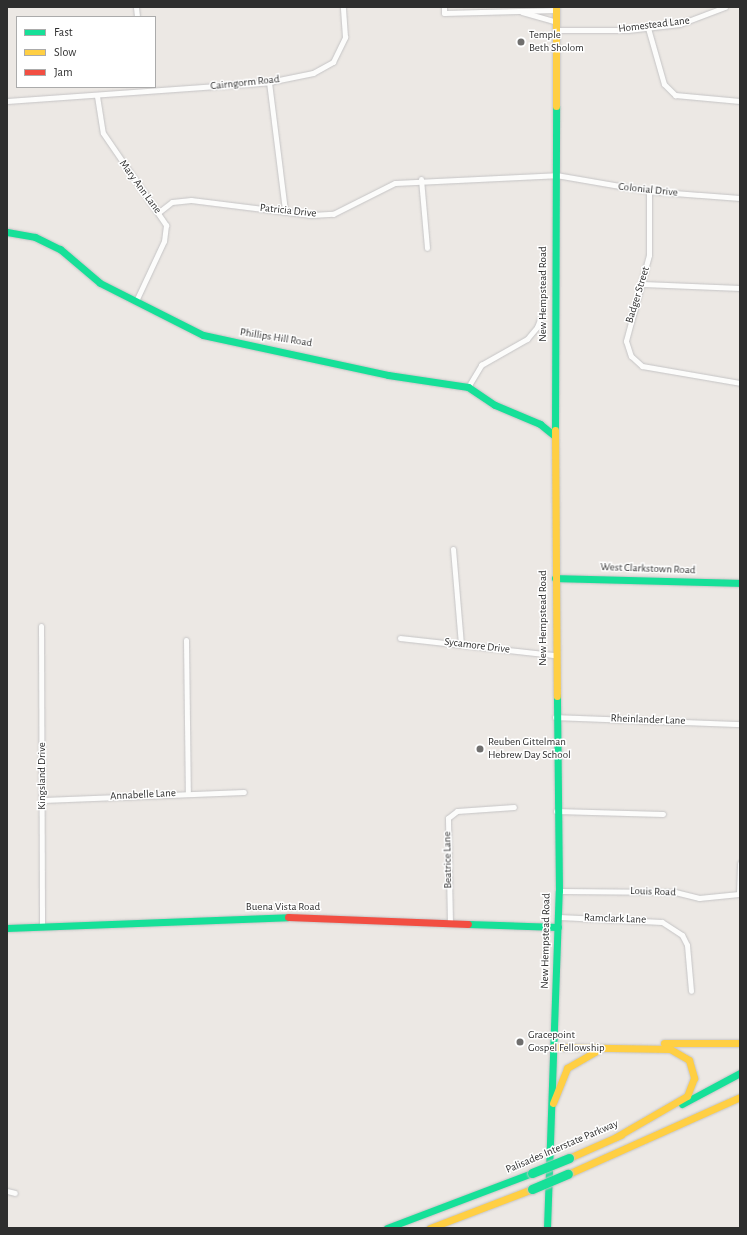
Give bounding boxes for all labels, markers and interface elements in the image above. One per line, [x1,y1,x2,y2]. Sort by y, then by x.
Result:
street label: Homestead Lane [618,14,690,36]
legend [16,16,156,88]
text: Fast [54,26,73,38]
place label: Temple Beth Sholom [529,29,584,55]
marker: Temple Beth Sholom [516,37,526,47]
text: Slow [54,46,76,58]
text: Jam [54,66,73,78]
street label: Cairngorm Road [210,73,280,93]
street label: Mary Ann Lane [116,157,164,217]
street label: Colonial Drive [618,180,678,200]
street label: Patricia Drive [259,201,317,221]
street label: New Hempstead Road [536,246,550,342]
street label: Badger Street [623,265,653,325]
street label: Phillips Hill Road [239,326,313,350]
street label: West Clarkstown Road [600,561,696,577]
street label: New Hempstead Road [536,570,550,666]
street label: Sycamore Drive [443,635,511,657]
street label: Rheinlander Lane [610,712,686,728]
place label: Reuben Gittelman Hebrew Day School [488,736,571,762]
street label: Kingsland Drive [35,742,49,810]
marker: Reuben Gittelman Hebrew Day School [475,744,485,754]
street label: Annabelle Lane [110,787,176,803]
street label: Beatrice Lane [441,831,455,889]
street label: Louis Road [630,885,676,899]
street label: New Hempstead Road [539,893,553,989]
street label: Buena Vista Road [246,900,320,914]
street label: Ramclark Lane [584,911,646,927]
place label: Gracepoint Gospel Fellowship [528,1029,605,1055]
marker: Gracepoint Gospel Fellowship [515,1037,525,1047]
street label: Palisades Interstate Parkway [504,1117,620,1177]

